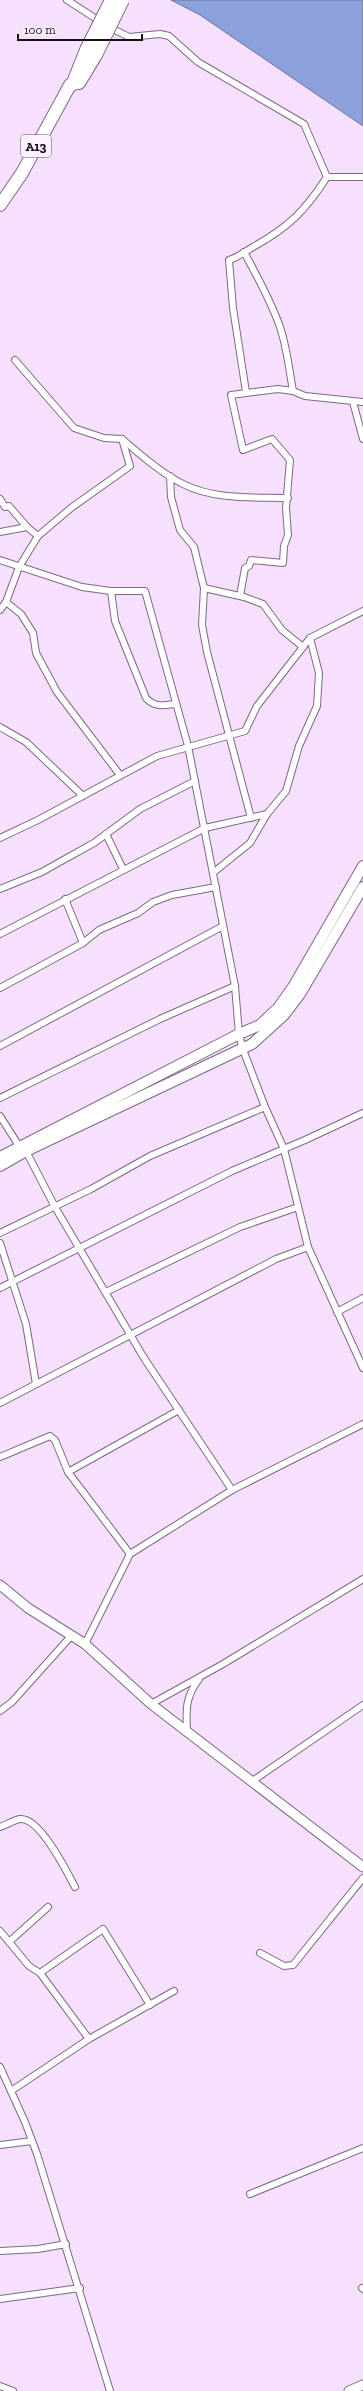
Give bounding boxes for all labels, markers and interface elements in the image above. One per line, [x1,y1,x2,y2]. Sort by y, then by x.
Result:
scale bar [18,16,142,42]
text: 100 m [24,23,56,37]
road number: A13 [21,135,51,157]

